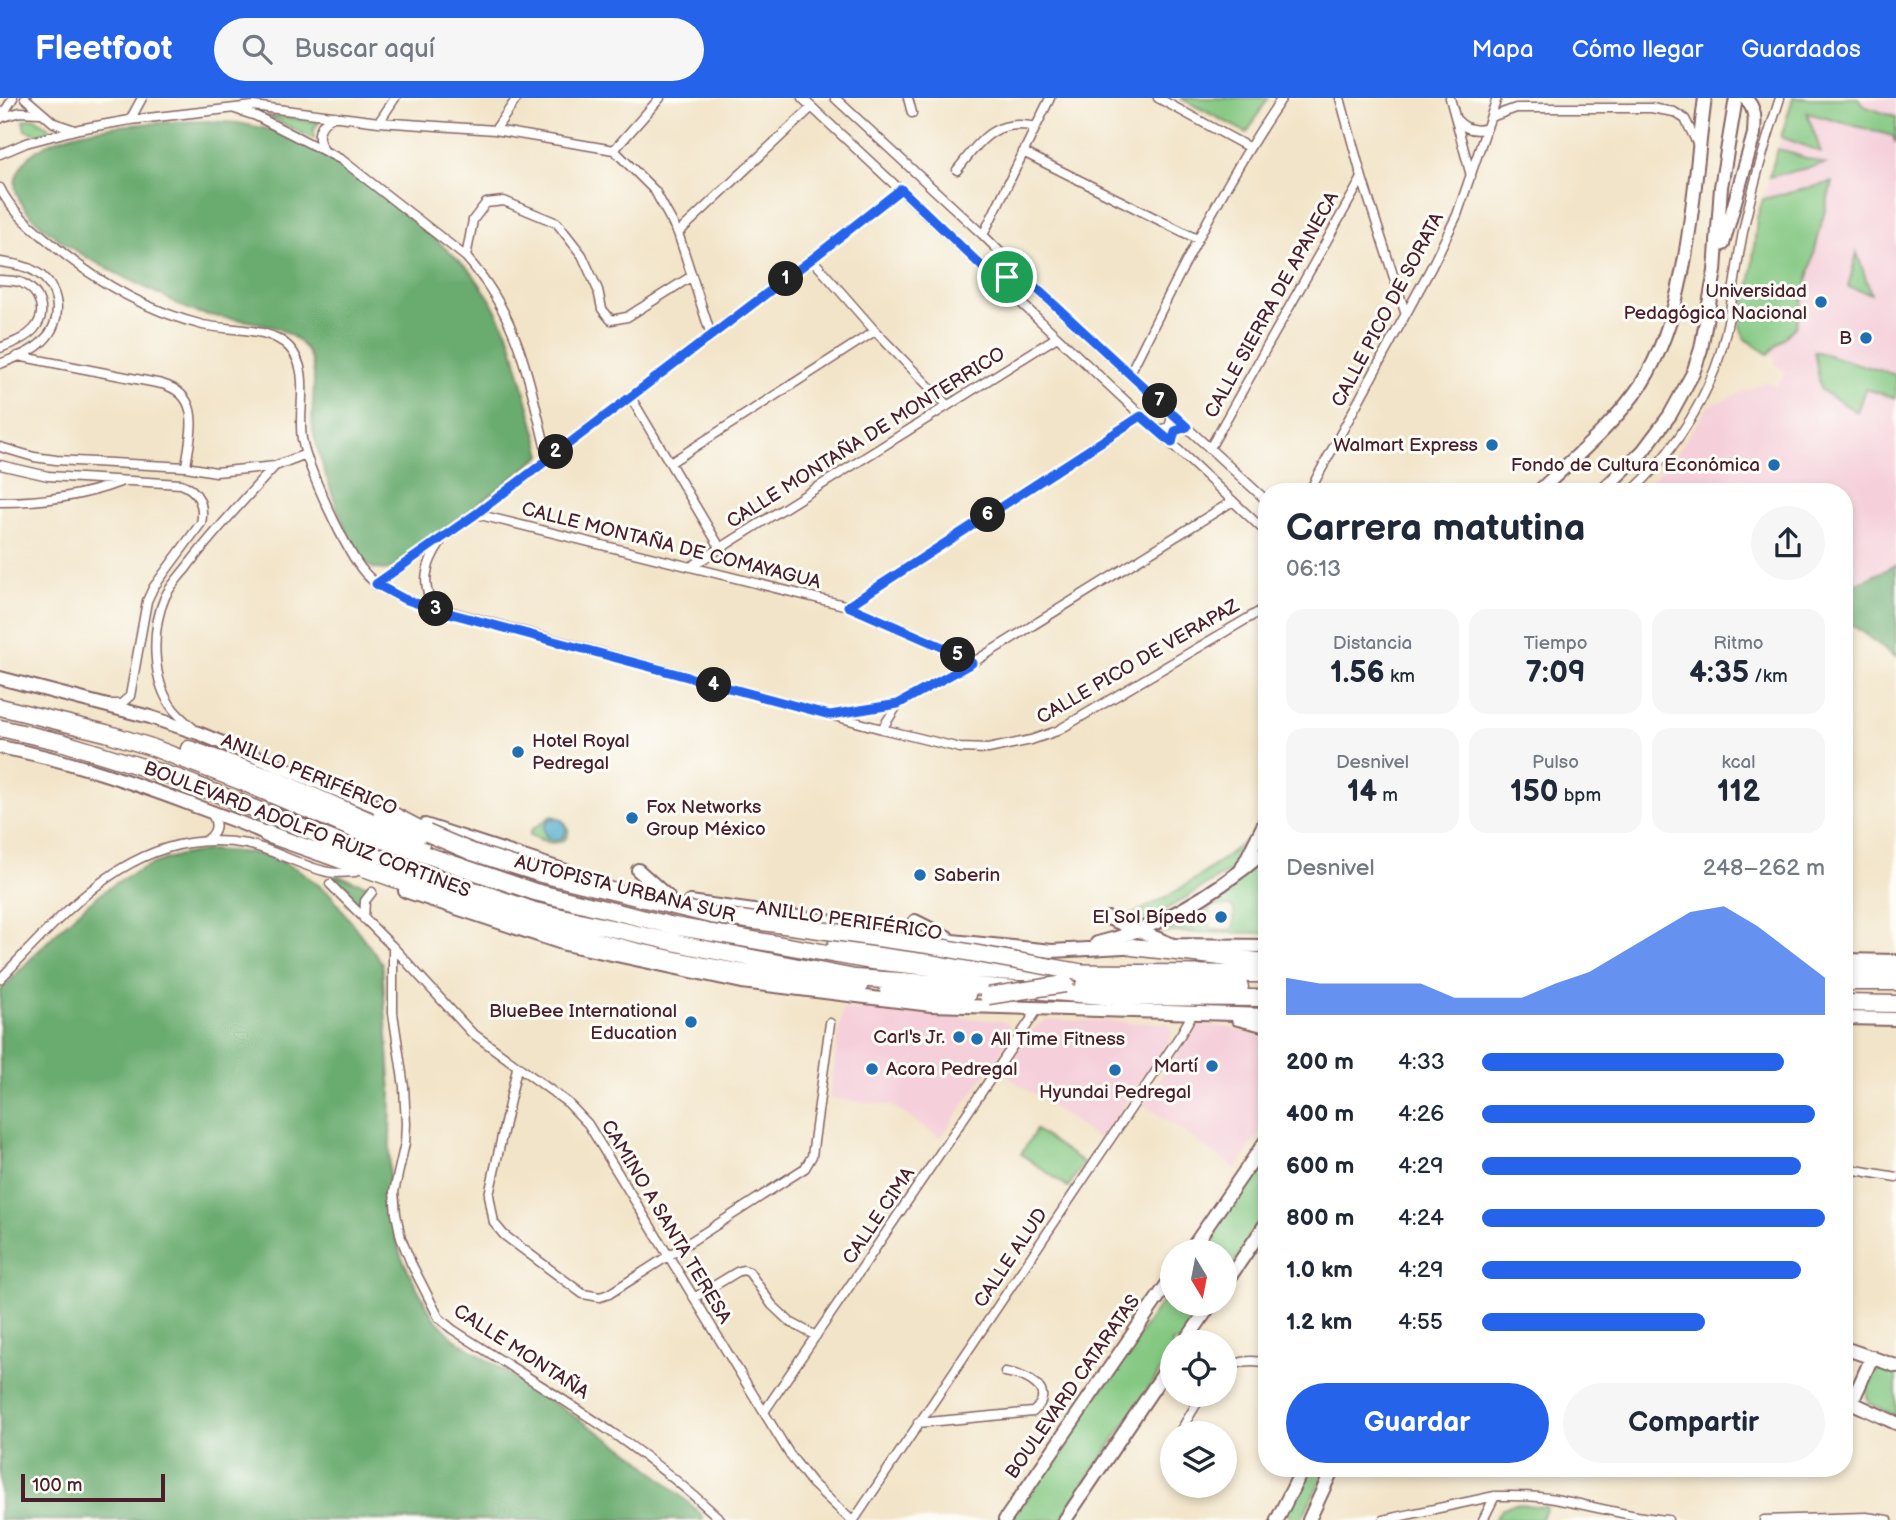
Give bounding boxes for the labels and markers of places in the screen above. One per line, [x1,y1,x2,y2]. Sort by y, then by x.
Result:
pin [977,247,1037,307]
pin: 1 [768,262,804,296]
place label: Universidad Pedagógica Nacional [1624,280,1807,325]
marker: Universidad Pedagógica Nacional [1813,294,1829,310]
place label: B [1839,327,1852,350]
marker: B [1858,330,1874,346]
pin: 7 [1142,384,1178,418]
pin: 2 [538,434,574,470]
place label: Walmart Express [1333,434,1478,457]
marker: Walmart Express [1484,437,1500,453]
place label: Fondo de Cultura Económica [1511,454,1760,477]
marker: Fondo de Cultura Económica [1766,457,1782,473]
pin: 6 [970,498,1006,532]
pin: 3 [418,592,453,626]
pin: 5 [940,638,976,672]
pin: 4 [696,668,732,702]
place label: Hotel Royal Pedregal [532,730,629,775]
marker: Hotel Royal Pedregal [510,744,526,760]
place label: Fox Networks Group México [646,796,766,841]
marker: Fox Networks Group México [624,810,640,826]
place label: Saberin [934,864,1000,887]
marker: Saberin [912,867,928,883]
place label: El Sol Bípedo [1092,906,1207,929]
marker: El Sol Bípedo [1213,909,1229,925]
place label: BlueBee International Education [489,1000,677,1045]
marker: BlueBee International Education [683,1014,699,1030]
place label: Carl's Jr. [873,1026,945,1049]
place label: All Time Fitness [991,1028,1125,1051]
marker: Carl's Jr. [951,1029,967,1045]
marker: All Time Fitness [969,1031,985,1047]
place label: Martí [1153,1055,1198,1078]
place label: Acora Pedregal [886,1058,1018,1081]
marker: Martí [1204,1058,1220,1074]
marker: Acora Pedregal [864,1061,880,1077]
marker: Hyundai Pedregal [1107,1062,1123,1078]
place label: Hyundai Pedregal [1039,1081,1191,1104]

